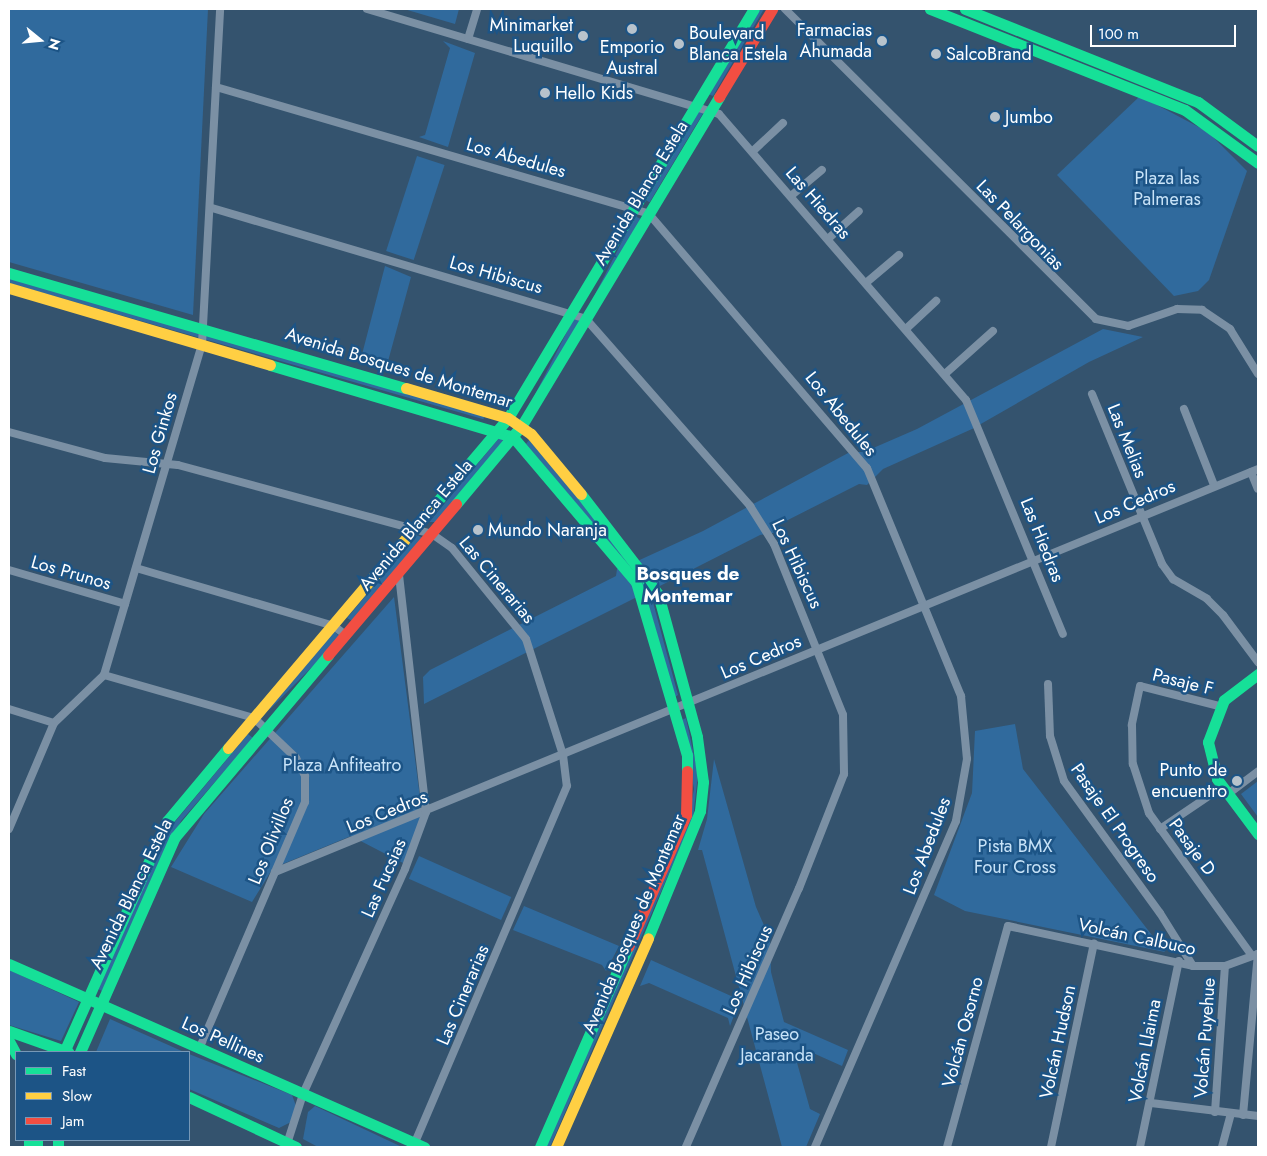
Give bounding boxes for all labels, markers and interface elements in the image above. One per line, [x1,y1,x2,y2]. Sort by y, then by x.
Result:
north arrow [15,15,65,65]
place label: Minimarket Luquillo [489,15,573,58]
scale bar [1092,15,1238,47]
place label: Farmacias Ahumada [797,20,872,62]
marker: Emporio Austral [626,23,638,35]
place label: Boulevard Blanca Estela [689,23,787,66]
text: 100 m [1098,23,1139,45]
marker: Minimarket Luquillo [577,30,589,42]
marker: Farmacias Ahumada [876,35,888,47]
text: N [43,36,66,53]
place label: Emporio Austral [600,37,664,80]
marker: Boulevard Blanca Estela [673,38,685,50]
place label: SalcoBrand [946,43,1032,65]
marker: SalcoBrand [930,48,942,60]
place label: Hello Kids [555,82,633,104]
marker: Hello Kids [539,87,551,99]
place label: Jumbo [1005,106,1053,128]
marker: Jumbo [989,111,1001,123]
street label: Avenida Blanca Estela [589,117,693,269]
street label: Los Abedules [464,134,568,182]
street label: Las Hiedras [781,162,855,244]
park label: Plaza las Palmeras [1133,168,1201,210]
street label: Las Pelargonias [972,175,1068,275]
street label: Los Hibiscus [447,251,545,299]
street label: Avenida Bosques de Montemar [283,323,515,413]
street label: Los Abedules [800,367,882,461]
street label: Los Ginkos [138,390,182,476]
street label: Las Melias [1102,401,1152,481]
street label: Avenida Blanca Estela [355,455,477,595]
street label: Los Cedros [1091,475,1179,529]
street label: Las Hiedras [1015,495,1069,585]
street label: Los Hibiscus [767,516,827,612]
place label: Mundo Naranja [488,519,607,541]
marker: Mundo Naranja [472,524,484,536]
street label: Las Cinerarias [454,532,540,628]
street label: Los Prunos [28,551,114,595]
district label: Bosques de Montemar [637,563,739,607]
street label: Los Cedros [717,630,805,684]
street label: Pasaje F [1150,664,1216,700]
park label: Plaza Anfiteatro [283,754,401,776]
street label: Pasaje El Progreso [1066,759,1164,887]
place label: Punto de encuentro [1151,760,1227,802]
marker: Punto de encuentro [1231,775,1243,787]
street label: Los Cedros [343,786,431,838]
street label: Los Olivillos [244,794,298,888]
street label: Los Abedules [899,794,955,898]
street label: Avenida Bosques de Montemar [578,811,690,1037]
street label: Pasaje D [1164,814,1220,880]
street label: Avenida Blanca Estela [85,815,177,973]
street label: Las Fucsias [357,835,411,921]
park label: Pista BMX Four Cross [974,836,1056,879]
street label: Volcán Calbuco [1076,914,1198,960]
street label: Los Hibiscus [719,922,777,1018]
street label: Las Cinerarias [432,942,494,1048]
street label: Volcán Osorno [938,974,988,1090]
street label: Volcán Puyehue [1190,977,1220,1099]
street label: Volcán Hudson [1035,983,1081,1101]
street label: Volcán Llaima [1124,997,1166,1105]
street label: Los Pellines [178,1012,268,1068]
park label: Paseo Jacaranda [740,1024,814,1066]
legend [15,1051,190,1141]
text: Fast [62,1060,86,1082]
text: Slow [62,1085,92,1107]
text: Jam [62,1110,85,1132]

